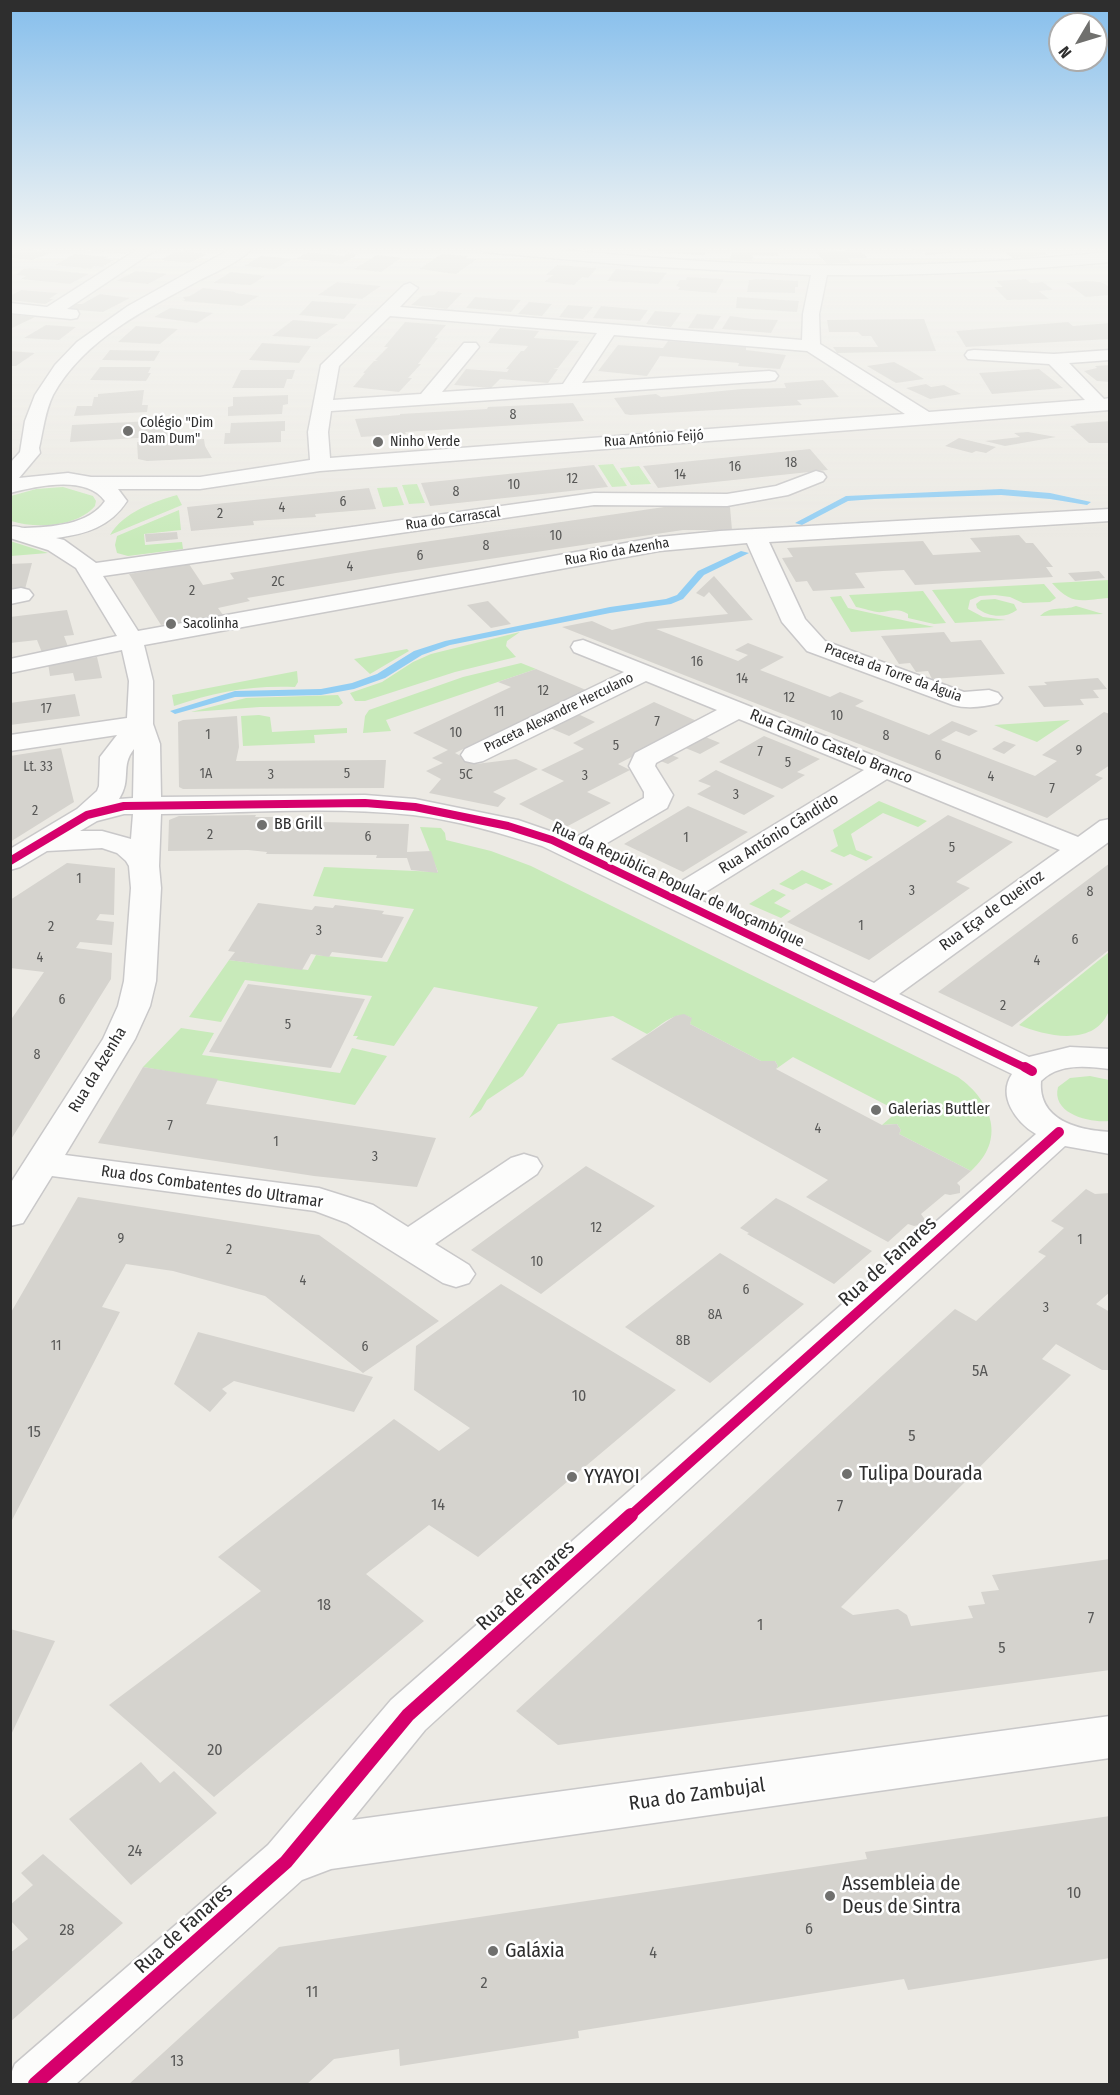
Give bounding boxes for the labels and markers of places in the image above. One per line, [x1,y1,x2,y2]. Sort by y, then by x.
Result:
place label: Colégio "Dim Dam Dum" [140,415,213,448]
marker: Colégio "Dim Dam Dum" [121,424,135,438]
place label: Ninho Verde [390,434,460,450]
marker: Ninho Verde [371,435,385,449]
place label: Sacolinha [183,616,239,632]
marker: Sacolinha [164,617,178,631]
place label: BB Grill [274,815,322,835]
marker: BB Grill [255,818,269,832]
place label: Galerias Buttler [888,1100,990,1120]
marker: Galerias Buttler [869,1103,883,1117]
place label: Tulipa Dourada [859,1462,982,1486]
place label: YYAYOI [584,1465,640,1489]
marker: Tulipa Dourada [840,1467,854,1481]
marker: YYAYOI [565,1470,579,1484]
place label: Assembleia de Deus de Sintra [842,1872,961,1919]
marker: Assembleia de Deus de Sintra [823,1889,837,1903]
place label: Galáxia [505,1939,565,1963]
marker: Galáxia [486,1944,500,1958]

